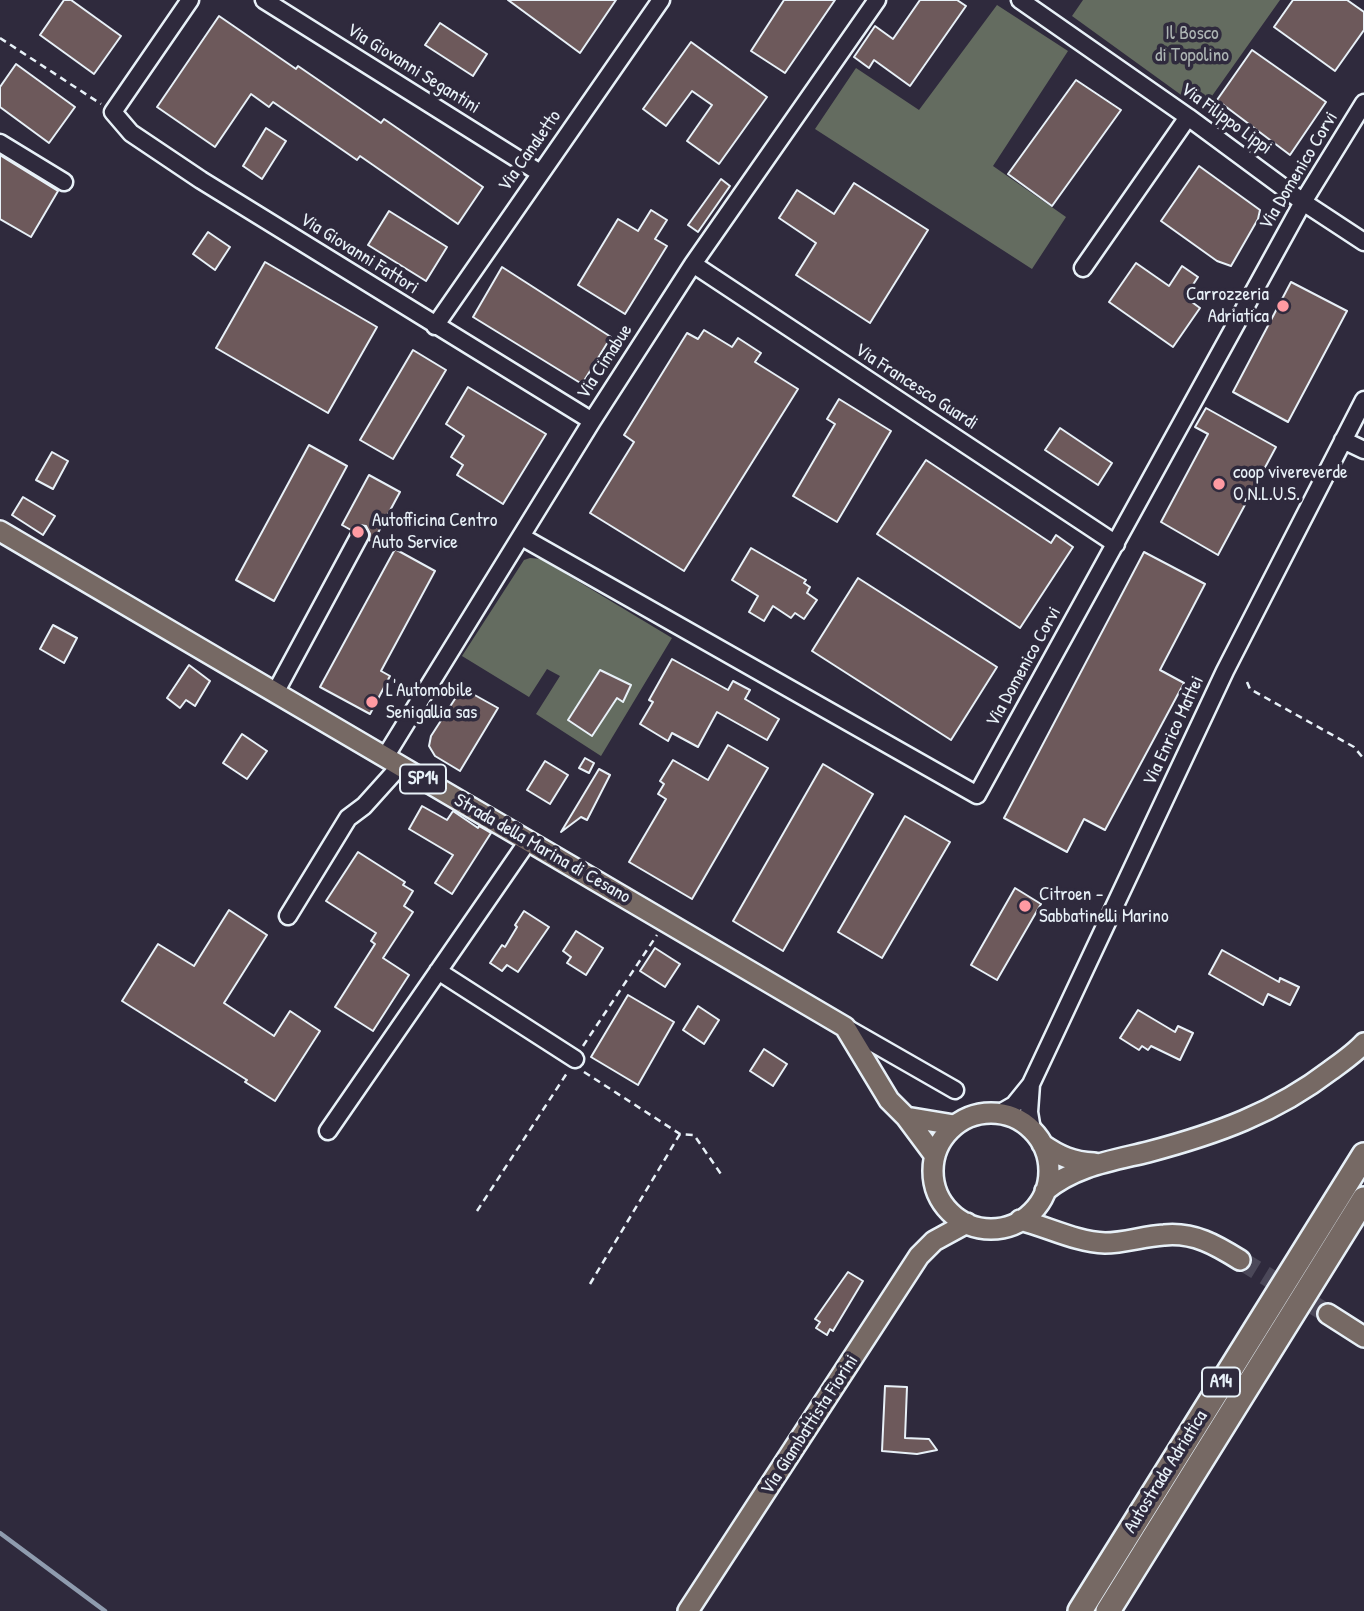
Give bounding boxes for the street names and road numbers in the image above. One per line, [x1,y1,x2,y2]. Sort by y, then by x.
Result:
street label: Via Giovanni Segantini [342,19,484,119]
street label: Via Filippo Lippi [1176,78,1276,160]
street label: Via Canaletto [494,106,566,196]
street label: Via Domenico Corvi [1255,108,1343,234]
street label: Via Giovanni Fattori [296,208,422,300]
street label: Via Cimabue [572,320,638,404]
street label: Via Francesco Guardi [850,339,982,435]
street label: Via Domenico Corvi [982,603,1066,731]
street label: Via Enrico Mattei [1139,673,1209,789]
road number: SP14 [400,764,446,794]
street label: Strada della Marina di Cesano [450,789,634,909]
street label: Via Giambattista Fiorini [756,1351,864,1499]
road number: A14 [1202,1367,1240,1396]
street label: Autostrada Adriatica [1119,1407,1213,1537]

